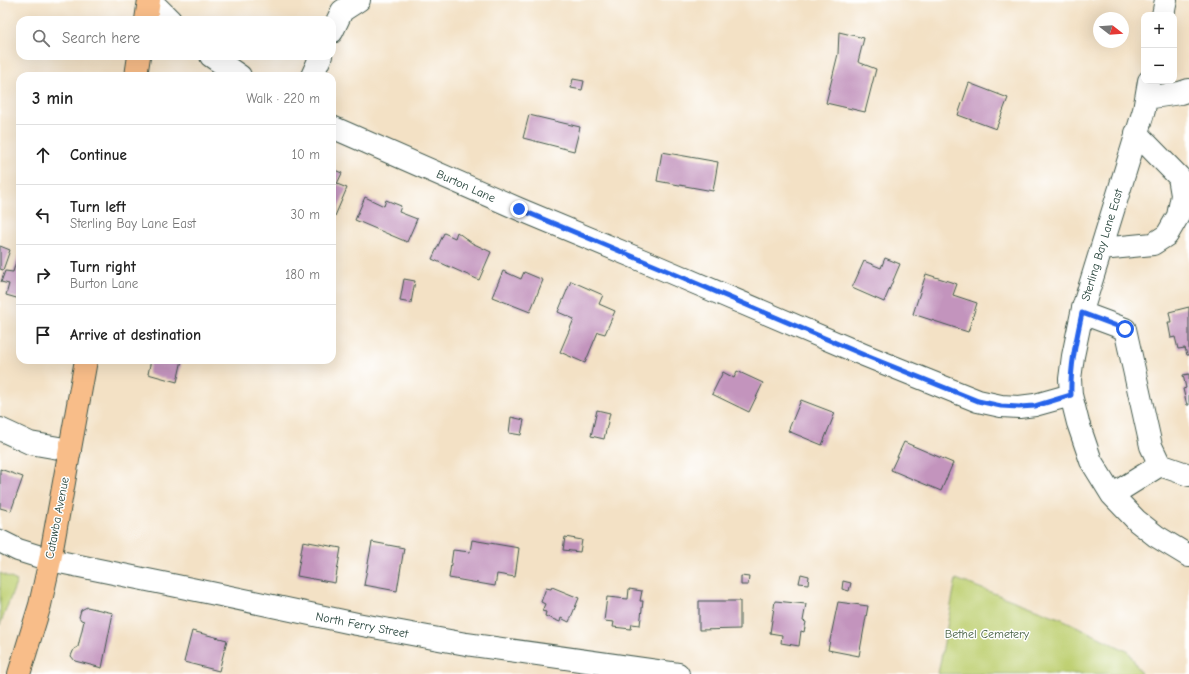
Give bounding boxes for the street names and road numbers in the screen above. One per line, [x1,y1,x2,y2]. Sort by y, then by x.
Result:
street label: Burton Lane [434,167,498,205]
street label: Sterling Bay Lane East [1078,187,1126,303]
street label: Catawba Avenue [42,476,72,560]
street label: North Ferry Street [314,609,410,641]

